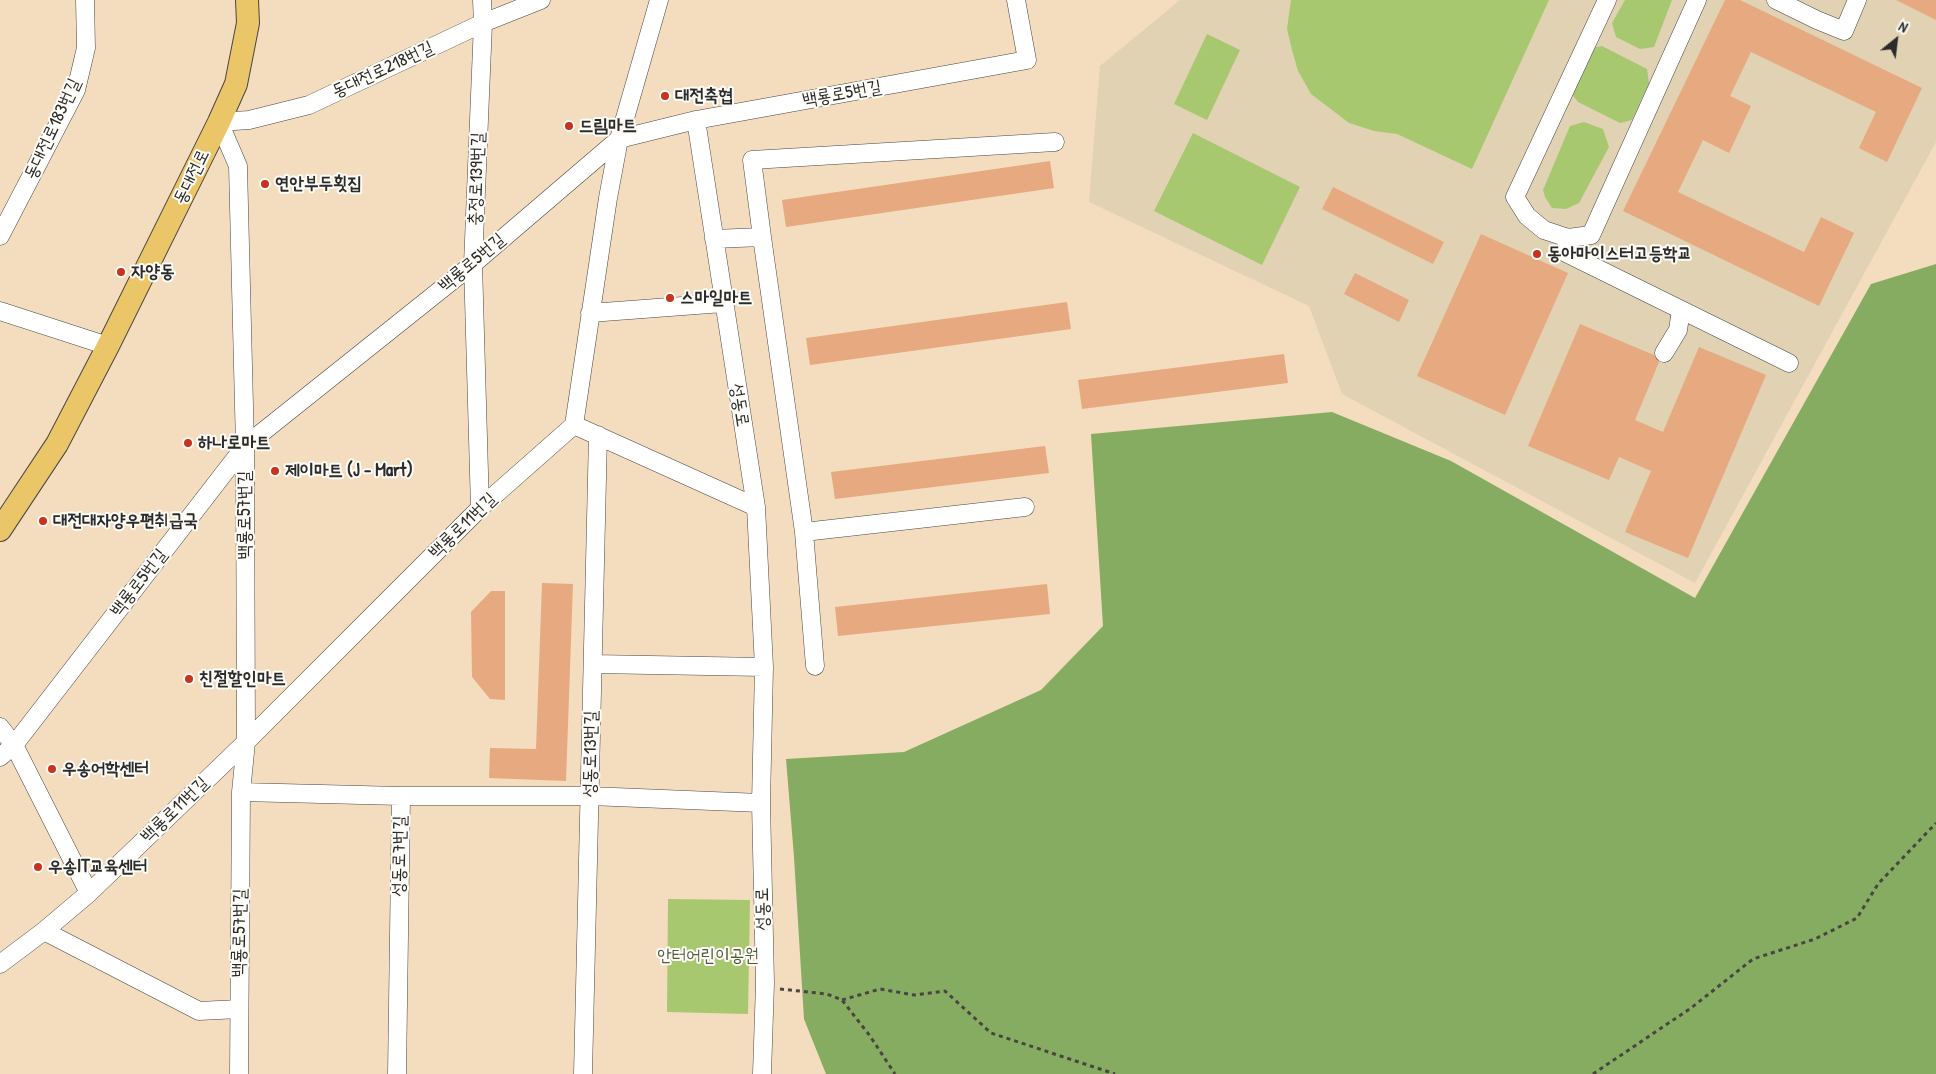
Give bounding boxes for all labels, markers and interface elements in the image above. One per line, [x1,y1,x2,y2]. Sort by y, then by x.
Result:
north arrow [1871,15,1921,65]
text: N [1896,16,1911,37]
street label: 동대전로218번길 [329,37,437,103]
street label: 동대전로183번길 [20,75,86,183]
street label: 백룡로5번길 [801,76,883,112]
place label: 대전축협 [675,85,733,107]
marker: 대전축협 [659,90,671,102]
place label: 드림마트 [579,115,637,137]
marker: 드림마트 [563,120,575,132]
street label: 충정로139번길 [465,132,489,226]
street label: 동대전로 [170,146,214,208]
place label: 연안부두횟집 [275,173,362,195]
marker: 연안부두횟집 [259,178,271,190]
street label: 백룡로5번길 [434,229,510,297]
place label: 동아마이스터고등학교 [1547,243,1692,265]
marker: 동아마이스터고등학교 [1531,248,1543,260]
place label: 자양동 [131,261,174,283]
marker: 자양동 [115,266,127,278]
place label: 스마일마트 [680,287,752,309]
marker: 스마일마트 [664,292,676,304]
street label: 성동로 [725,382,753,428]
place label: 하나로마트 [198,432,270,454]
marker: 하나로마트 [182,437,194,449]
place label: 제이마트 (J - Mart) [285,460,413,482]
marker: 제이마트 (J - Mart) [269,465,281,477]
street label: 백룡로57번길 [234,471,256,559]
street label: 백룡로11번길 [425,489,501,563]
place label: 대전대자양우편취급국 [53,510,198,532]
marker: 대전대자양우편취급국 [37,515,49,527]
street label: 백룡로5번길 [106,545,172,621]
place label: 친절할인마트 [199,668,286,690]
marker: 친절할인마트 [183,673,195,685]
street label: 성동로13번길 [579,710,603,798]
place label: 우송어학센터 [62,758,149,780]
marker: 우송어학센터 [46,763,58,775]
street label: 백룡로11번길 [137,773,213,847]
street label: 성동로7번길 [388,815,412,897]
place label: 우송IT교육센터 [48,856,148,878]
marker: 우송IT교육센터 [32,861,44,873]
street label: 성동로 [752,887,774,931]
street label: 백룡로57번길 [228,888,252,978]
park label: 안터어린이공원 [657,945,759,967]

